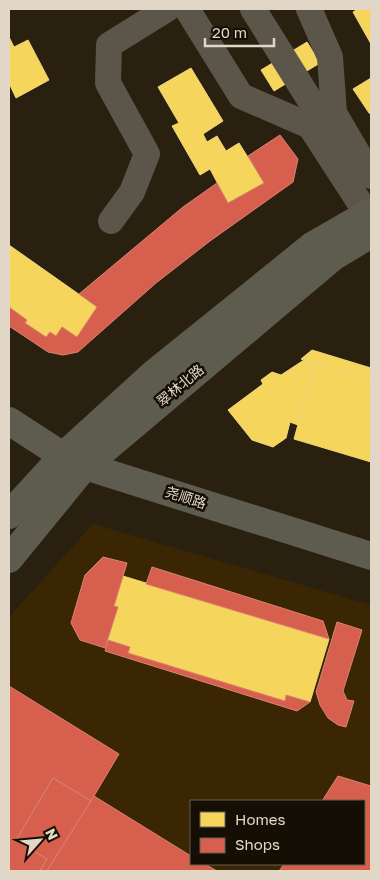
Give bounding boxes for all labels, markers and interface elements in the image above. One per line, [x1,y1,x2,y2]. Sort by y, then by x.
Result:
scale bar [205,15,274,47]
text: 20 m [212,23,247,41]
street label: 翠林北路 [153,360,207,410]
street label: 尧顺路 [163,482,209,512]
legend [190,800,365,865]
text: Homes [235,810,285,828]
north arrow [15,815,65,865]
text: N [42,825,62,842]
text: Shops [235,835,280,853]

